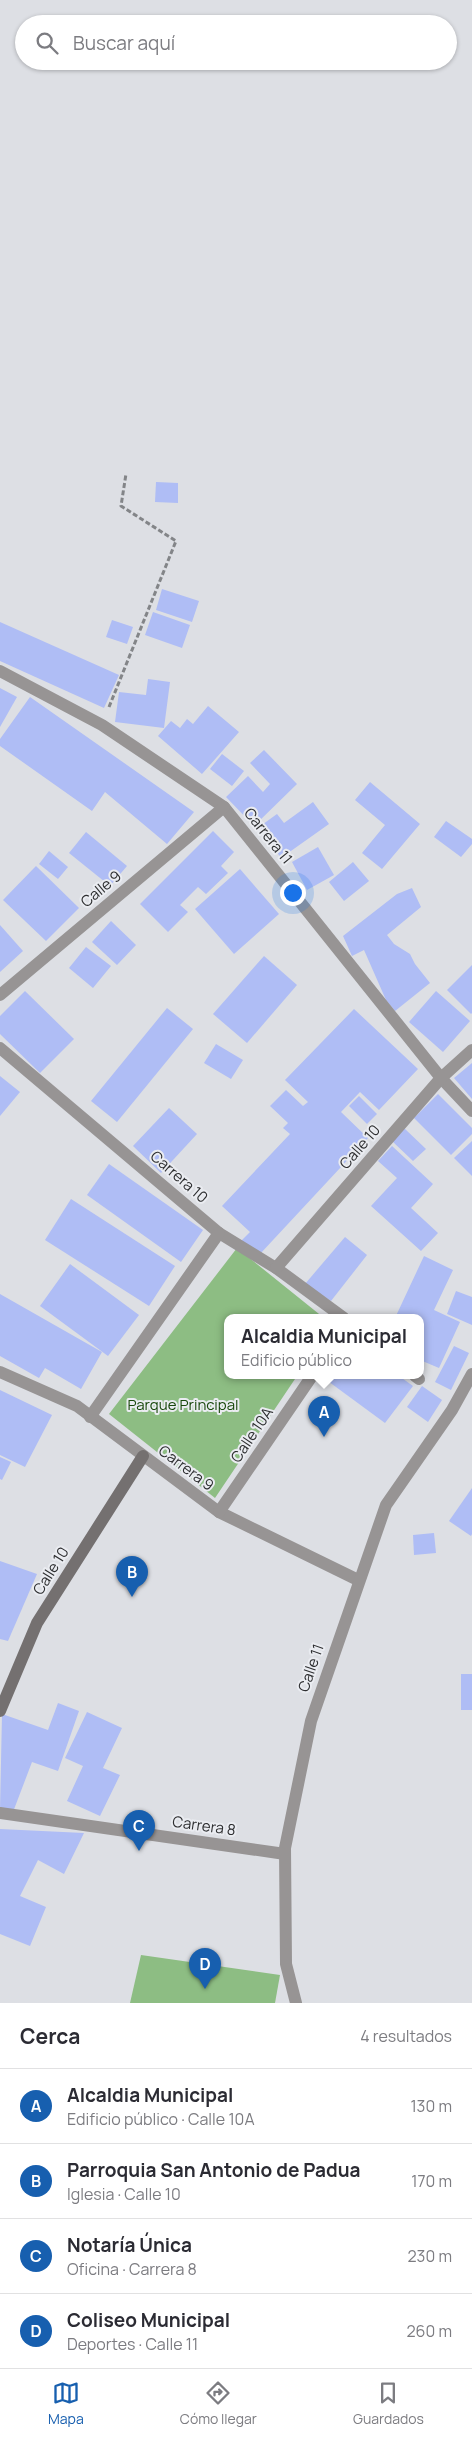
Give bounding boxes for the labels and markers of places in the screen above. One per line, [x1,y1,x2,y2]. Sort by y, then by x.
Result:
pin: A [308,1396,340,1437]
pin: B [116,1556,148,1597]
pin: C [123,1810,155,1851]
pin: D [189,1948,221,1989]

